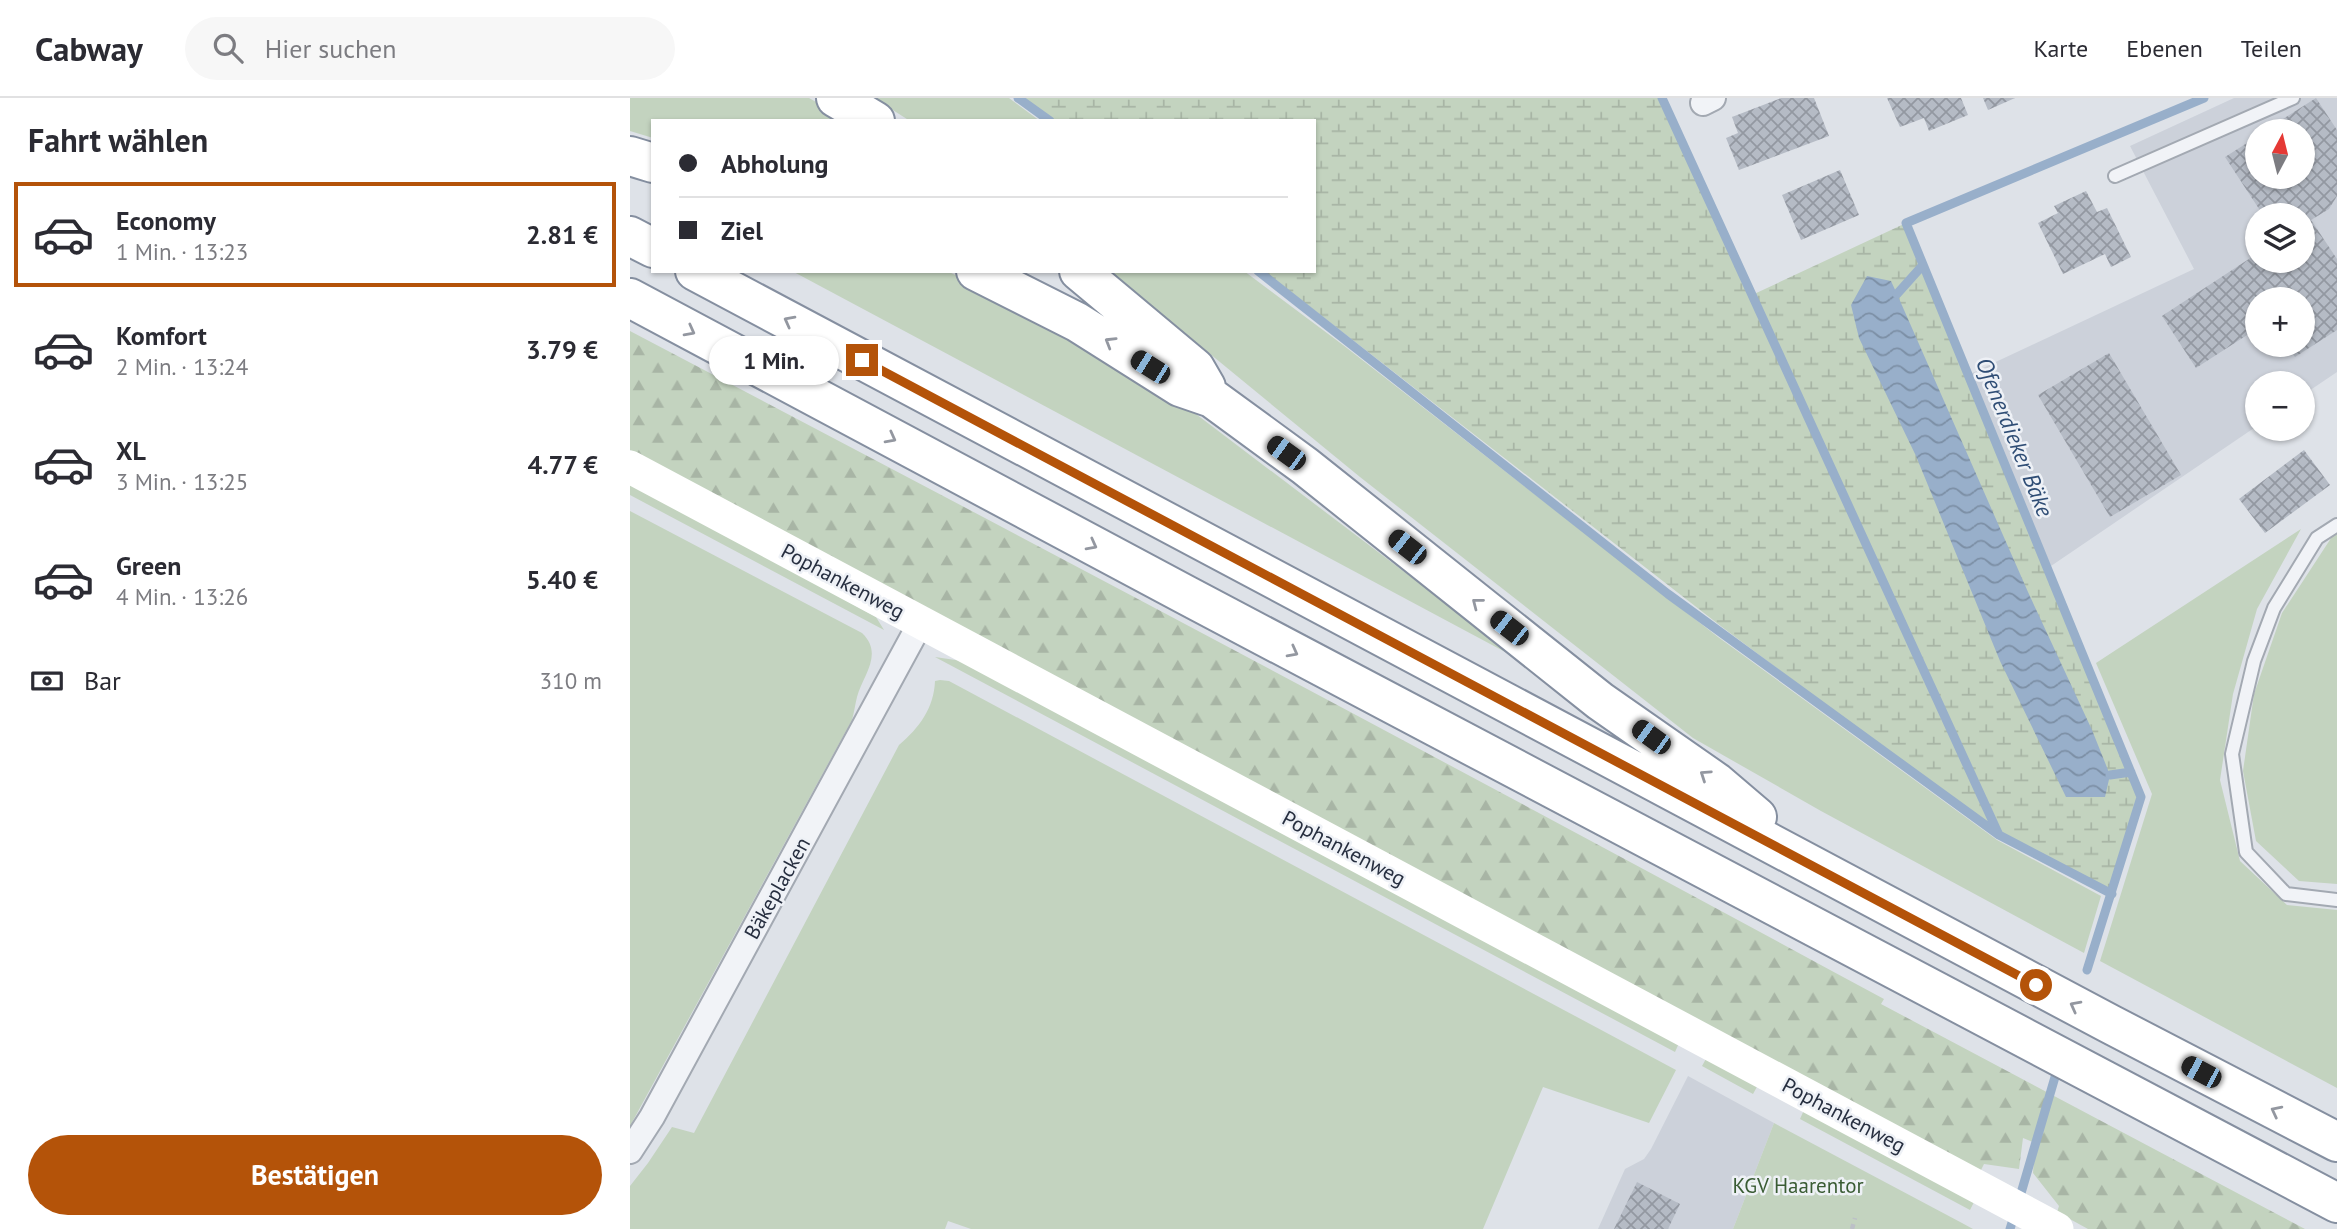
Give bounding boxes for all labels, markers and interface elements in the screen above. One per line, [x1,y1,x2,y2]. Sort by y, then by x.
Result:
search box [185,17,675,80]
text: Cabway [35,27,143,70]
icon: search [209,29,247,67]
text: Hier suchen [265,32,397,65]
text: Karte [2034,33,2088,64]
text: Ebenen [2126,33,2203,64]
text: Teilen [2241,33,2302,64]
text: Fahrt wählen [28,119,208,161]
north arrow [2245,119,2315,189]
map controls [2245,119,2315,441]
text: Abholung [721,147,829,180]
icon: car [32,203,95,266]
button: layers [2245,203,2315,273]
text: Economy [116,204,216,237]
text: Ziel [721,214,763,247]
text: 2.81 € [526,218,598,251]
text: 1 Min. · 13:23 [116,237,248,266]
button: + [2245,287,2315,357]
one-way arrow [784,316,796,329]
icon: car [32,318,95,381]
text: Komfort [116,319,207,352]
one-way arrow [683,322,695,336]
text: 3.79 € [526,333,598,366]
callout: 1 Min. [708,336,838,384]
one-way arrow [1105,337,1118,350]
route end [846,344,878,376]
text: 1 Min. [743,346,805,375]
car [1127,347,1174,387]
text: 2 Min. · 13:24 [116,352,248,381]
water label: Ofenerdieker Bäke [1970,353,2060,521]
button: − [2245,371,2315,441]
one-way arrow [884,430,896,443]
car [1263,432,1310,474]
icon: car [32,433,95,496]
text: XL [116,434,146,467]
text: 4.77 € [527,448,598,481]
text: 3 Min. · 13:25 [116,467,248,496]
car [1384,526,1431,568]
street label: Pophankenweg [777,537,909,625]
one-way arrow [1084,537,1097,550]
icon: car [32,548,95,611]
text: Green [116,549,181,582]
text: 5.40 € [526,563,598,596]
text: 4 Min. · 13:26 [116,582,248,611]
one-way arrow [1472,598,1485,611]
car [1486,607,1533,649]
one-way arrow [1285,643,1298,657]
icon: cash [28,662,66,700]
text: Bar [84,664,121,697]
text: 310 m [540,666,602,695]
car [1628,716,1675,758]
one-way arrow [1700,770,1713,783]
street label: Pophankenweg [1278,804,1410,892]
street label: Bäkeplacken [738,832,816,944]
route start [2020,969,2052,1001]
one-way arrow [2069,1000,2082,1014]
car [2178,1053,2225,1091]
street label: Pophankenweg [1778,1071,1910,1159]
one-way arrow [2271,1105,2284,1119]
button: Bestätigen [28,1135,602,1215]
park label: KGV Haarentor [1732,1172,1864,1199]

